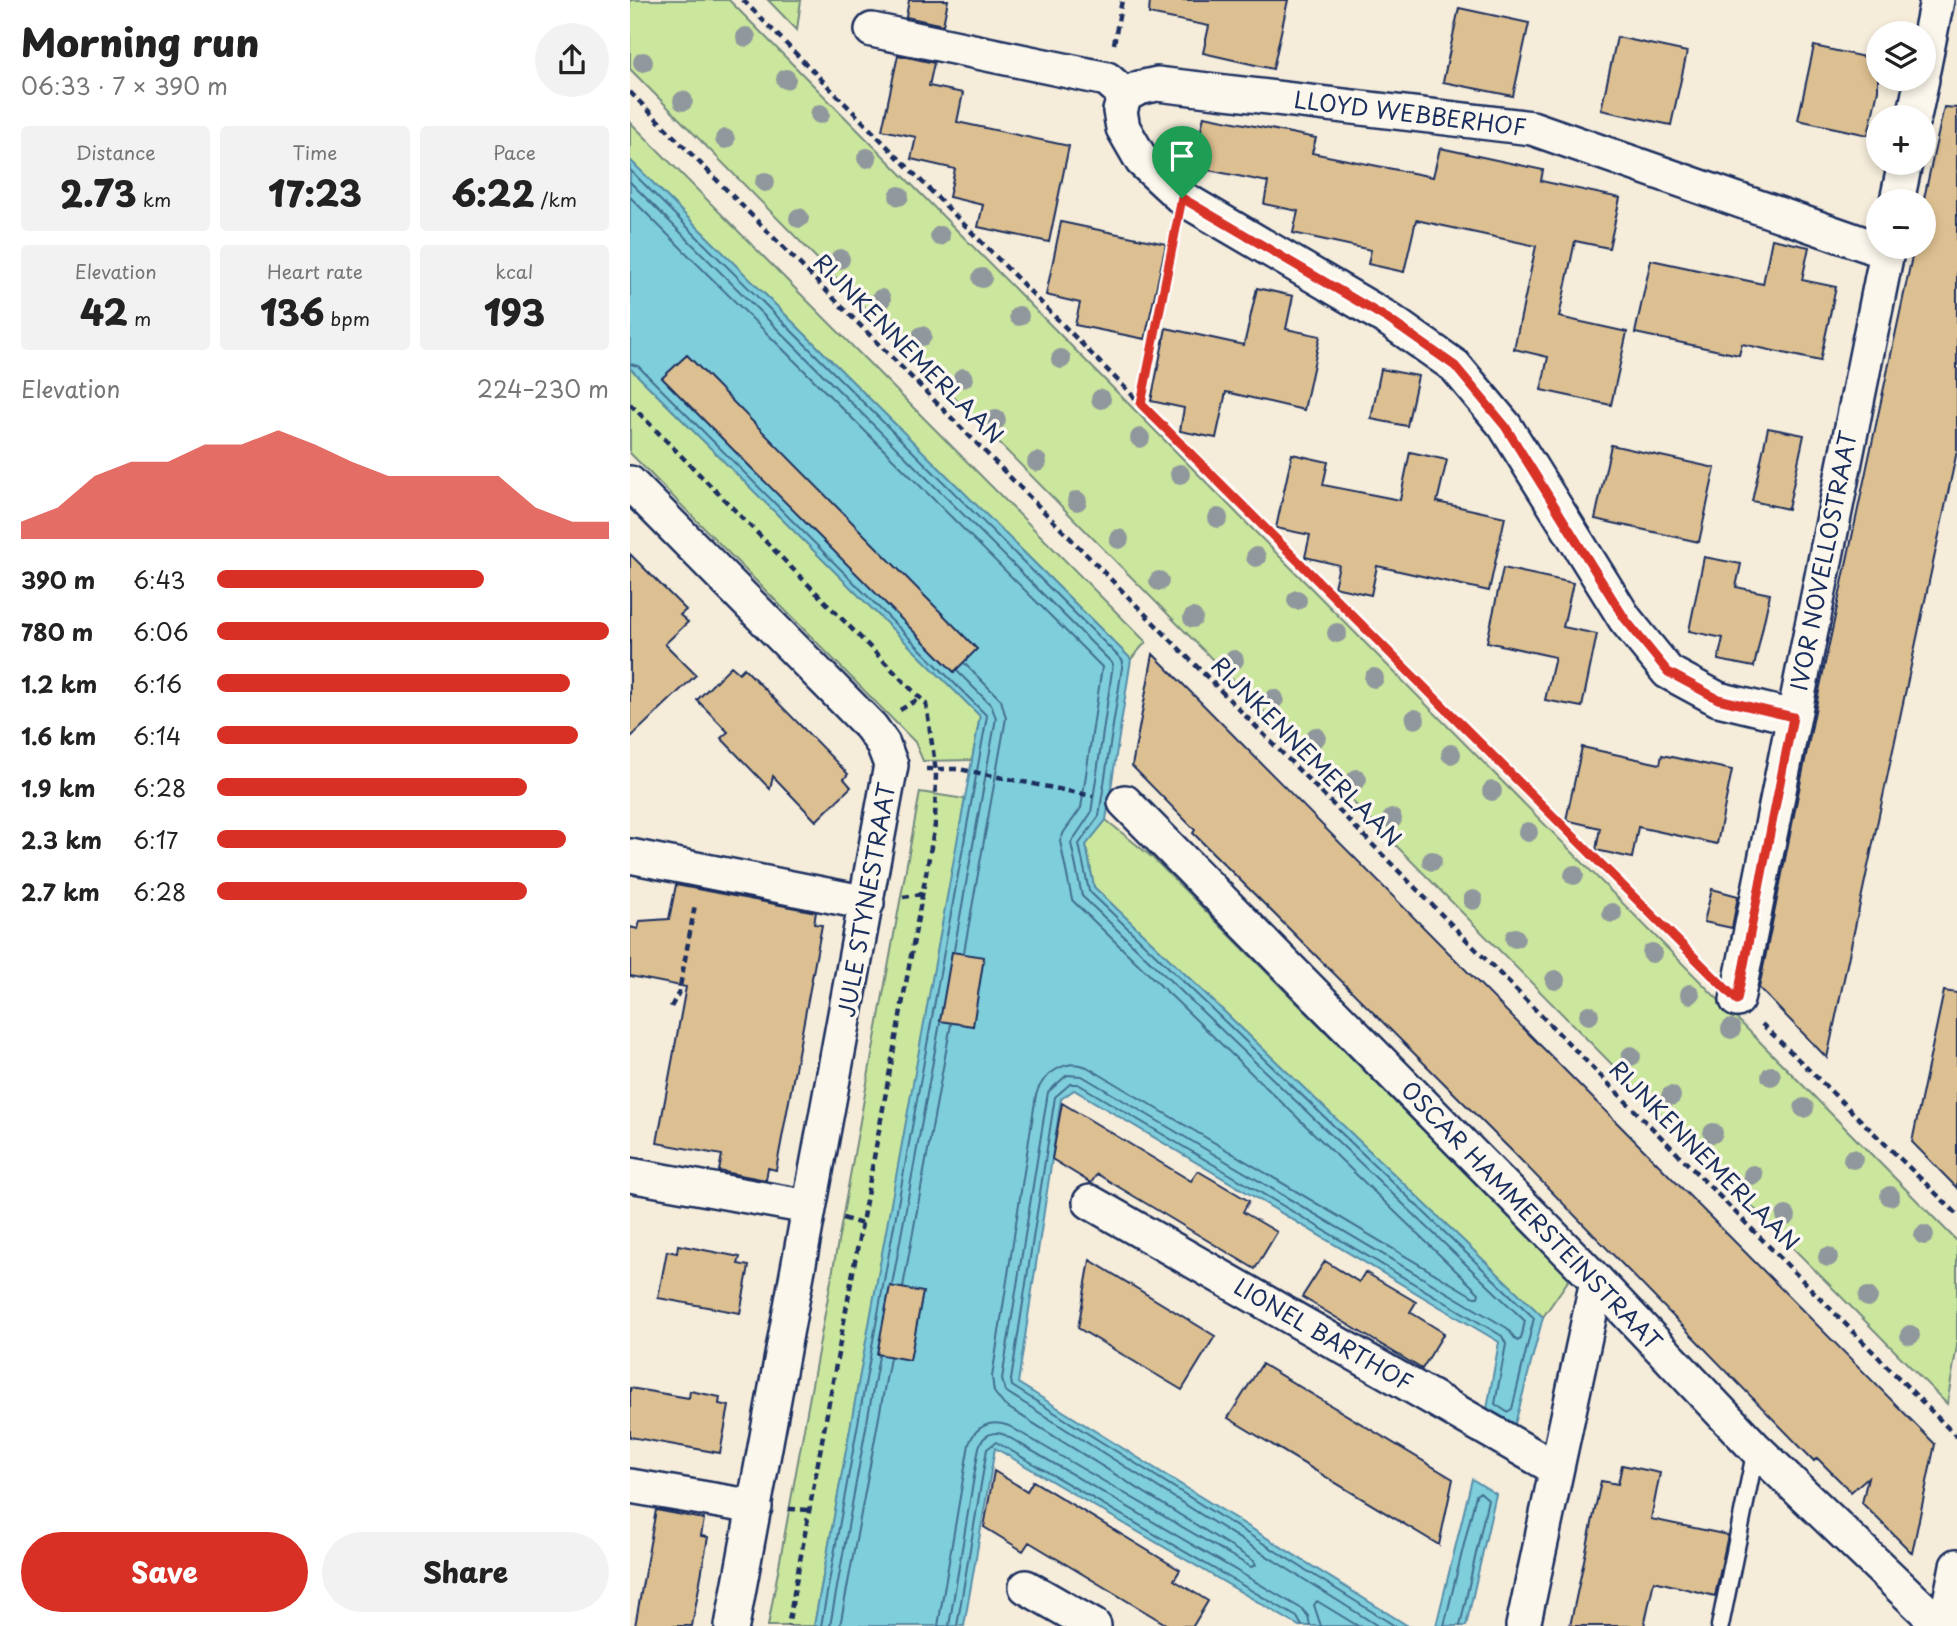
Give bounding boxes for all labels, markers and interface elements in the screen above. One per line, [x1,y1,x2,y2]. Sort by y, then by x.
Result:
text: Morning run [21,13,259,70]
map controls [1866,21,1936,259]
button: layers [1866,21,1936,91]
button: share [535,23,609,97]
text: 06:33 · 7 × 390 m [21,68,228,103]
street label: LLOYD WEBBERHOF [1292,81,1528,144]
button: + [1866,105,1936,175]
pin [1152,126,1212,198]
icon: arrive [1163,137,1201,175]
text: Distance [76,138,156,166]
text: Time [293,138,337,166]
text: Pace [493,138,536,166]
text: 2.73 [60,166,137,219]
text: 17:23 [268,166,362,219]
text: 6:22 [452,166,534,219]
text: km [137,185,171,213]
text: /km [534,185,577,213]
button: − [1866,189,1936,259]
street label: RIJNKENNEMERLAAN [806,245,1012,451]
text: Elevation [75,257,157,285]
text: Heart rate [267,257,363,285]
text: kcal [495,257,533,285]
text: 42 [80,285,128,338]
text: 136 [260,285,324,338]
text: 193 [484,285,545,338]
text: m [128,304,151,332]
text: bpm [324,304,370,332]
text: Elevation [21,371,120,406]
text: 224–230 m [477,371,609,406]
street label: IVOR NOVELLOSTRAAT [1780,428,1865,693]
text: 390 m [21,562,95,597]
text: 6:43 [133,562,186,597]
text: 780 m [21,614,93,649]
text: 6:06 [133,614,189,649]
street label: RIJNKENNEMERLAAN [1204,648,1410,854]
text: 1.2 km [21,666,97,701]
text: 6:16 [133,666,182,701]
text: 1.6 km [21,718,96,753]
text: 6:14 [133,718,181,753]
text: 1.9 km [21,770,95,805]
text: 6:28 [133,770,186,805]
street label: JULE STYNESTRAAT [828,780,903,1020]
text: 2.3 km [21,822,102,857]
text: 6:17 [133,822,178,857]
text: 2.7 km [21,874,100,909]
text: 6:28 [133,874,186,909]
street label: RIJNKENNEMERLAAN [1602,1052,1808,1258]
street label: OSCAR HAMMERSTEINSTRAAT [1394,1072,1671,1358]
street label: LIONEL BARTHOF [1228,1268,1420,1399]
button: Save [21,1532,308,1612]
button: Share [322,1532,609,1612]

